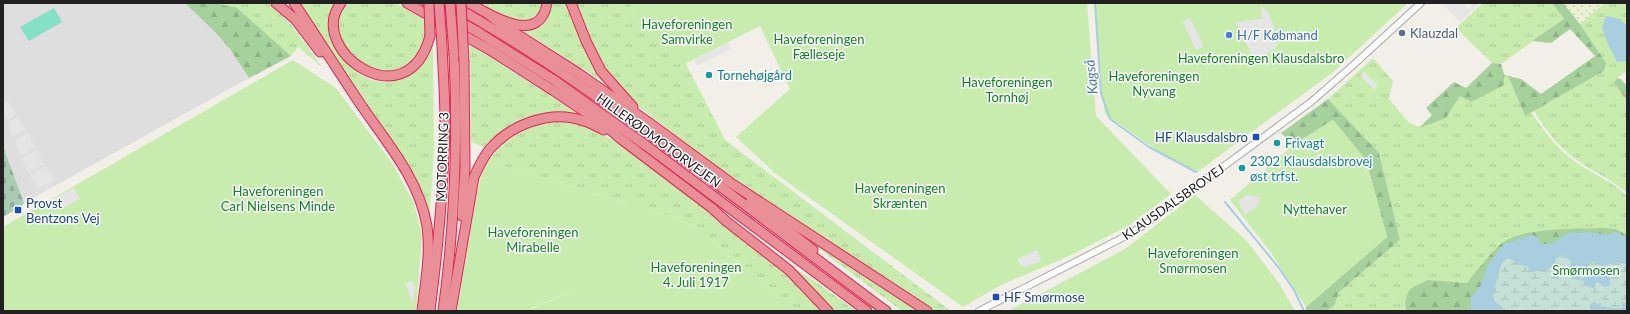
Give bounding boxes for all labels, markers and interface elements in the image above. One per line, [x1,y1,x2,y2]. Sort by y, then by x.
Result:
park label: Haveforeningen Samvirke [642,16,732,47]
place label: Klauzdal [1410,25,1458,41]
place label: H/F Købmand [1237,27,1318,43]
marker: Klauzdal [1397,28,1407,38]
marker: H/F Købmand [1224,30,1234,40]
park label: Haveforeningen Fælleseje [774,31,864,62]
park label: Haveforeningen Klausdalsbro [1178,50,1344,66]
water label: Kagså [1080,59,1101,95]
place label: Tornehøjgård [717,67,792,83]
park label: Haveforeningen Nyvang [1109,68,1199,99]
marker: Tornehøjgård [704,70,714,80]
park label: Haveforeningen Tornhøj [962,74,1052,105]
street label: HILLERØDMOTORVEJEN [594,90,724,190]
street label: MOTORRING 3 [432,112,452,202]
place label: HF Klausdalsbro [1155,129,1248,145]
marker: HF Klausdalsbro [1251,132,1261,142]
place label: Frivagt [1285,135,1324,151]
marker: Frivagt [1272,138,1282,148]
place label: 2302 Klausdalsbrovej øst trfst. [1250,153,1372,184]
street label: KLAUSDALSBROVEJ [1119,161,1227,243]
marker: 2302 Klausdalsbrovej øst trfst. [1237,163,1247,173]
park label: Haveforeningen Skrænten [855,180,945,211]
park label: Haveforeningen Carl Nielsens Minde [221,183,335,214]
place label: Provst Bentzons Vej [26,195,100,226]
park label: Nyttehaver [1283,201,1347,217]
marker: Provst Bentzons Vej [13,205,23,215]
park label: Haveforeningen Mirabelle [488,224,578,255]
park label: Haveforeningen Smørmosen [1148,245,1238,276]
park label: Haveforeningen 4. Juli 1917 [651,259,741,290]
park label: Smørmosen [1552,262,1620,278]
place label: HF Smørmose [1004,289,1085,305]
marker: HF Smørmose [991,292,1001,302]

